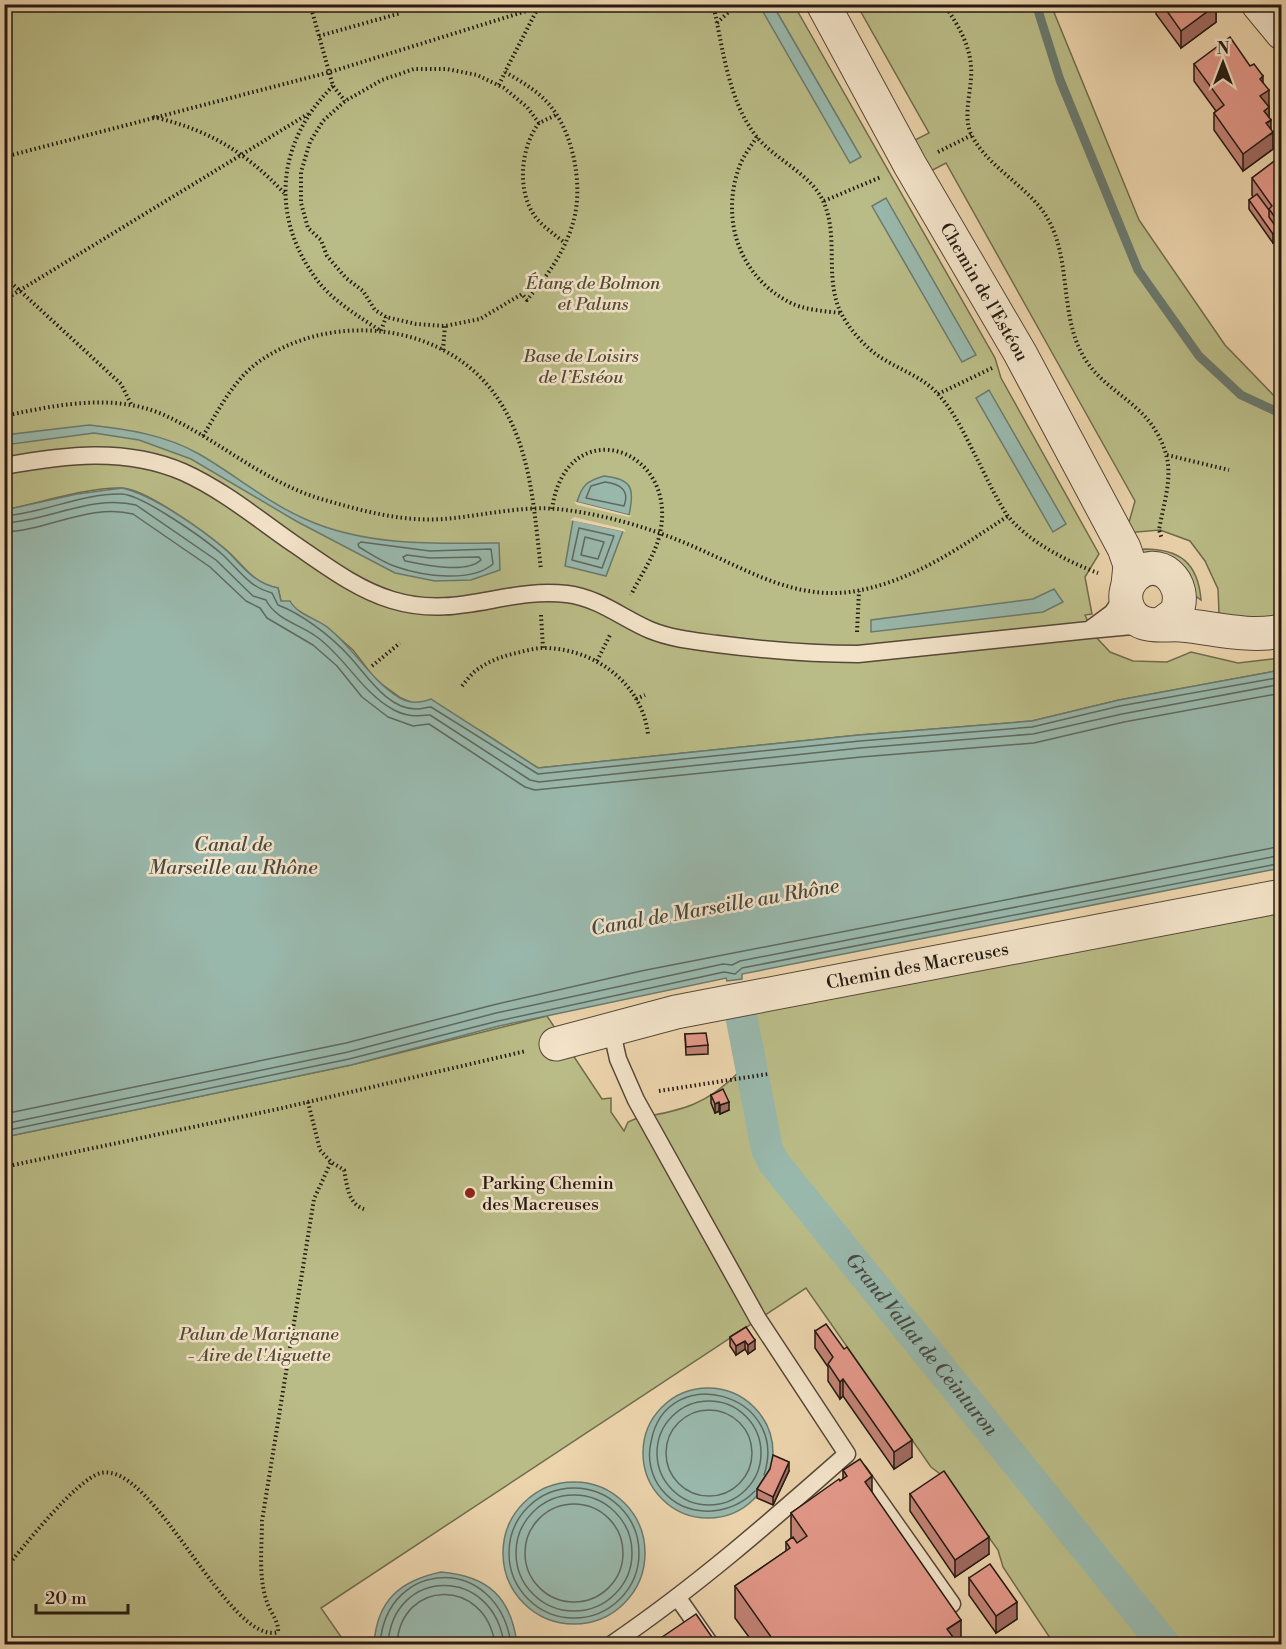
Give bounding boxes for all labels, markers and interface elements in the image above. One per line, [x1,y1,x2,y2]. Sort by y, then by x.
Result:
north arrow [1193,33,1253,93]
text: N [1217,39,1230,59]
street label: Chemin de l'Estéou [935,218,1034,366]
park label: Étang de Bolmon et Paluns [525,272,661,316]
park label: Base de Loisirs de l’Estéou [522,345,639,389]
water label: Canal de Marseille au Rhône [148,833,318,881]
water label: Canal de Marseille au Rhône [589,874,842,942]
street label: Chemin des Macreuses [824,937,1011,995]
place label: Parking Chemin des Macreuses [482,1172,614,1216]
marker: Parking Chemin des Macreuses [463,1186,477,1200]
water label: Grand Vallat de Ceinturon [839,1248,1004,1442]
park label: Palun de Marignane - Aire de l'Aiguette [178,1323,339,1367]
scale bar [36,1577,128,1615]
text: 20 m [45,1587,87,1610]

